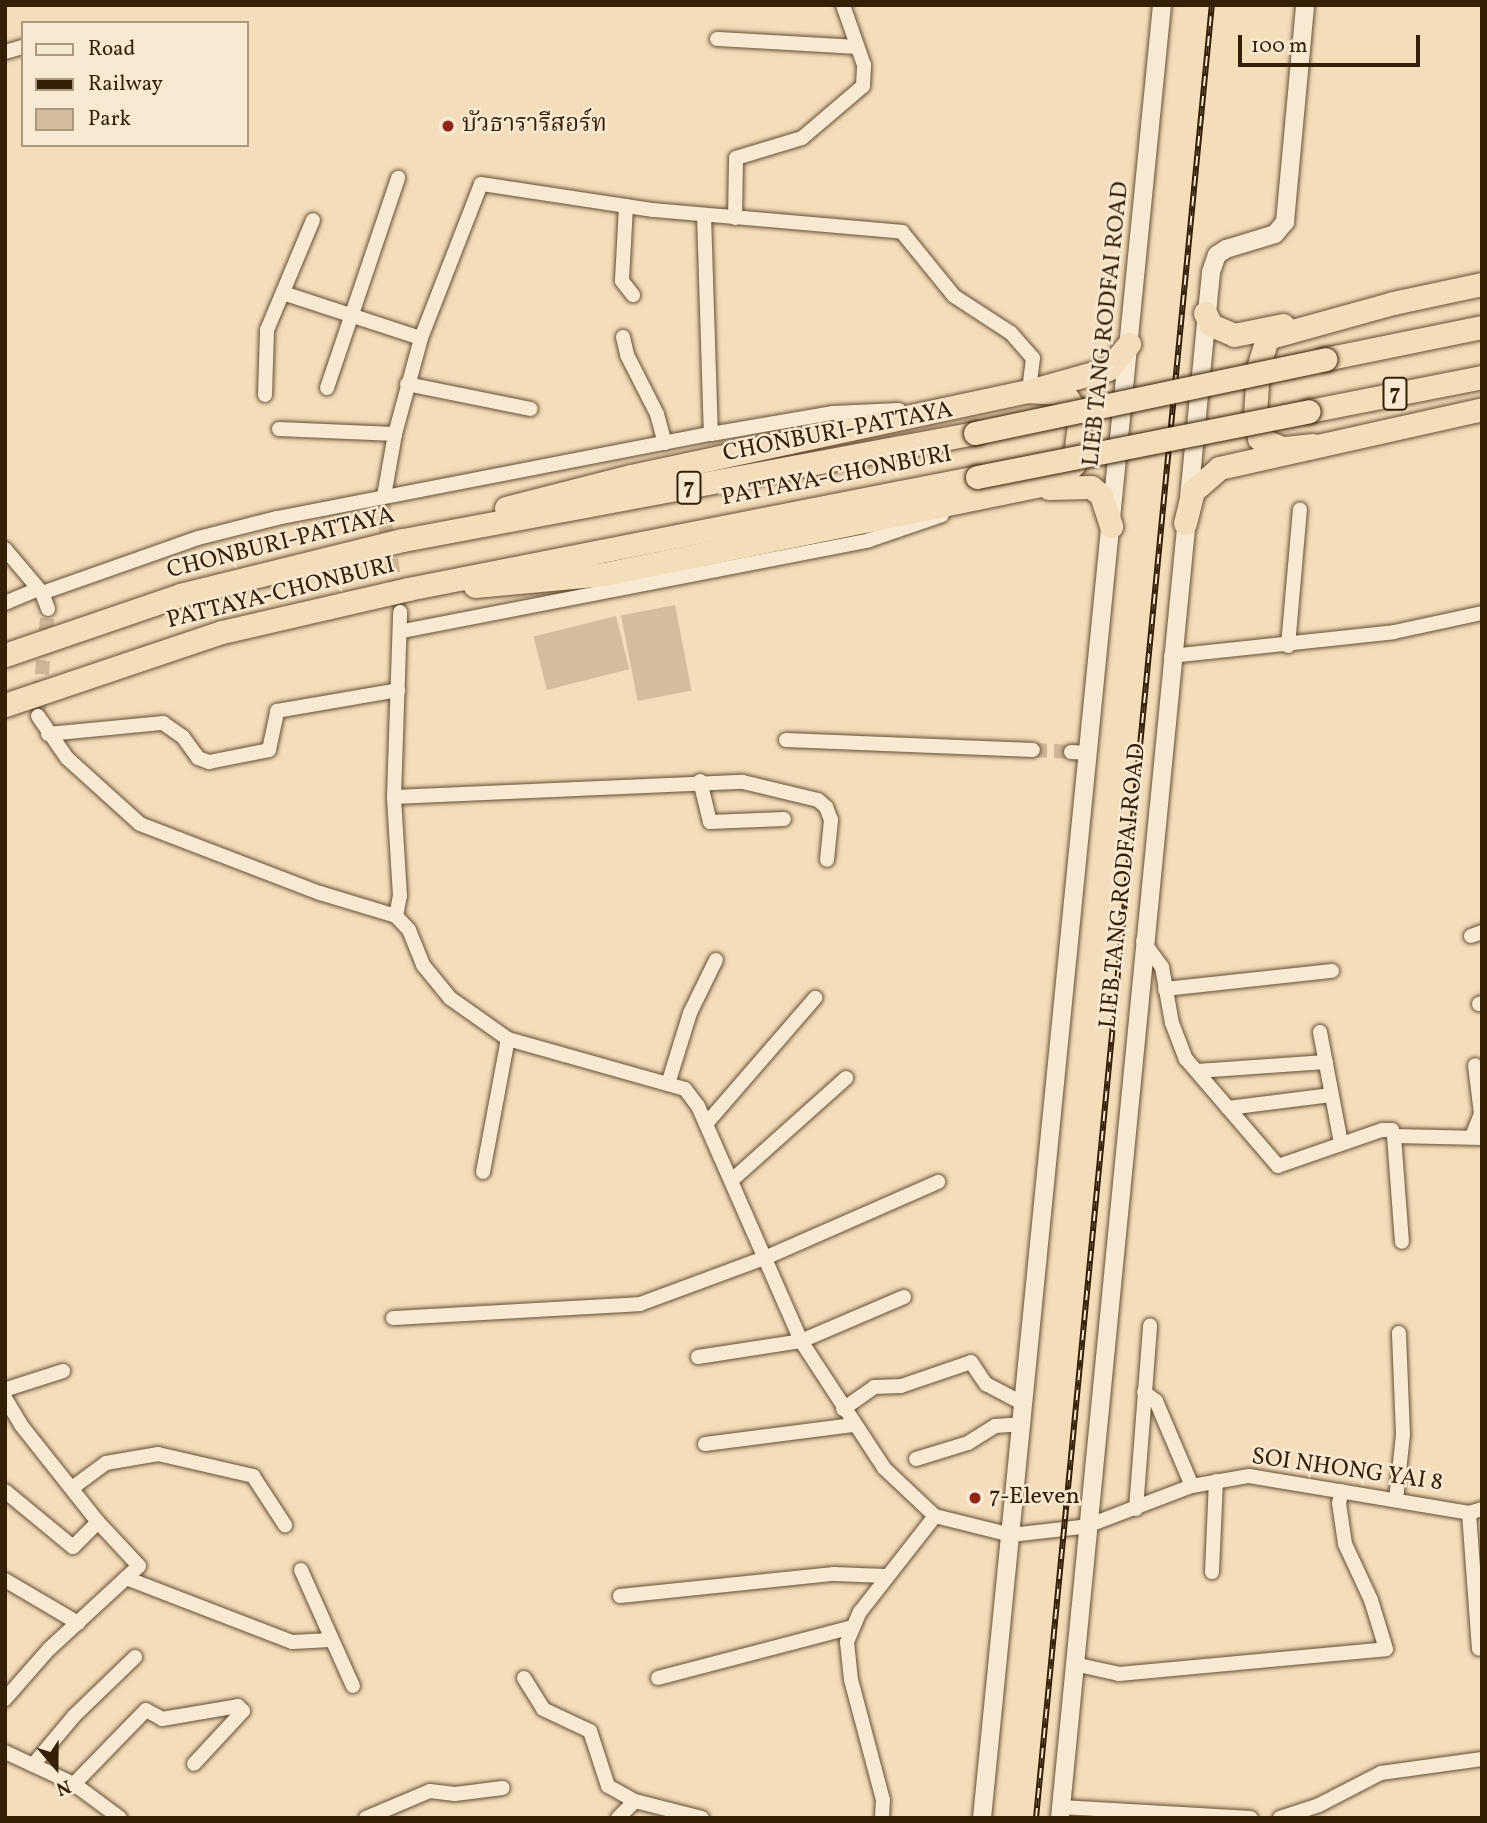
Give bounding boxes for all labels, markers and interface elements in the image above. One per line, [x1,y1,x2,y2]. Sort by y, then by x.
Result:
legend [21,21,248,147]
scale bar [1242,21,1424,65]
text: 100 m [1251,32,1308,61]
text: Road [88,35,135,64]
text: Railway [88,70,163,99]
text: Park [88,105,131,134]
place label: บัวธารารีสอร์ท [462,112,607,140]
marker: บัวธารารีสอร์ท [440,118,456,134]
street label: LIEB TANG RODFAI ROAD [1078,180,1136,468]
road number: 7 [1381,374,1409,414]
street label: CHONBURI-PATTAYA [721,397,955,469]
street label: PATTAYA-CHONBURI [719,441,955,513]
road number: 7 [675,468,703,508]
street label: CHONBURI-PATTAYA [164,502,398,586]
street label: PATTAYA-CHONBURI [164,552,398,636]
street label: LIEB TANG RODFAI ROAD [1095,742,1153,1030]
street label: SOI NHONG YAI 8 [1249,1443,1445,1499]
place label: 7-Eleven [989,1484,1080,1512]
marker: 7-Eleven [967,1490,983,1506]
north arrow [21,1732,91,1802]
text: N [52,1772,74,1801]

